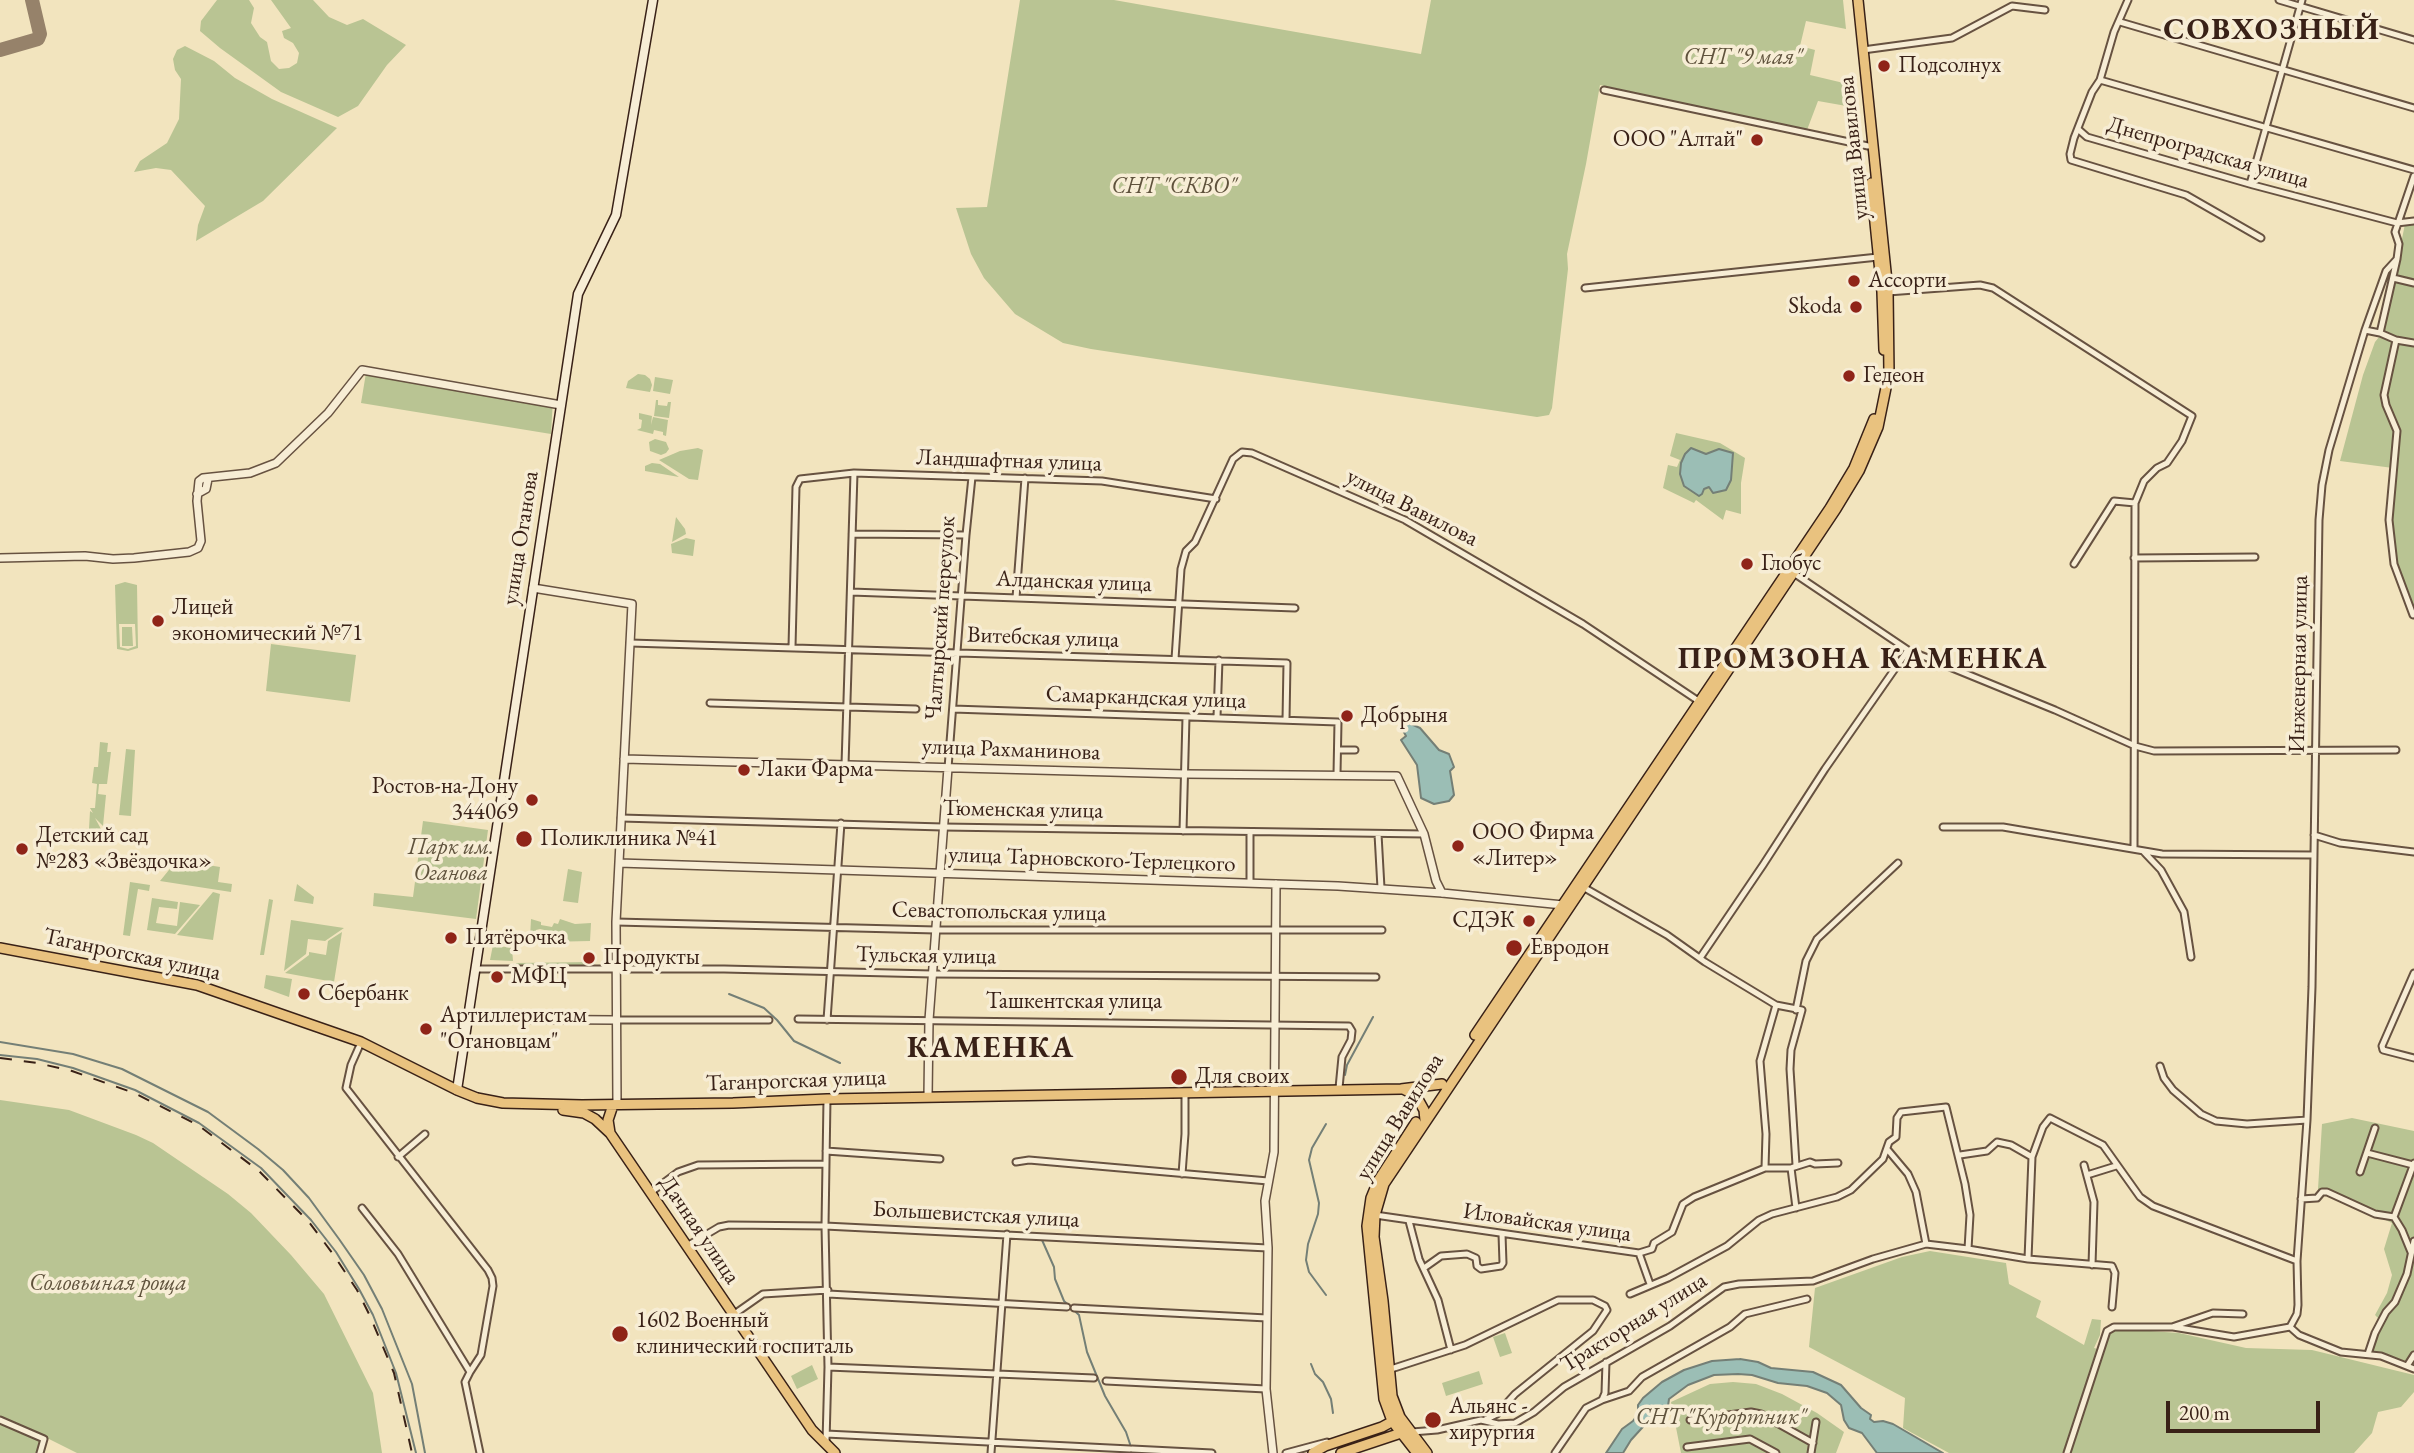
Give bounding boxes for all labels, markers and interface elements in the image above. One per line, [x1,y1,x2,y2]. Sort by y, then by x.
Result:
district label: СОВХОЗНЫЙ [2164,13,2380,49]
park label: СНТ "9 мая" [1684,44,1802,72]
place label: Подсолнух [1898,52,2001,80]
marker: Подсолнух [1876,58,1892,74]
street label: улица Вавилова [1833,75,1875,221]
street label: Днепроградская улица [2104,111,2312,195]
place label: ООО "Алтай" [1613,126,1743,154]
marker: ООО "Алтай" [1749,132,1765,148]
park label: СНТ "СКВО" [1111,173,1237,201]
place label: Ассорти [1868,267,1947,295]
marker: Ассорти [1846,273,1862,289]
place label: Skoda [1788,293,1842,321]
marker: Skoda [1848,299,1864,315]
place label: Гедеон [1863,362,1924,390]
marker: Гедеон [1841,368,1857,384]
street label: Ландшафтная улица [916,444,1102,478]
street label: улица Вавилова [1341,463,1483,553]
street label: улица Оганова [497,469,545,607]
street label: Чалтырский переулок [920,515,962,721]
place label: Глобус [1761,550,1821,578]
marker: Глобус [1739,556,1755,572]
street label: Алданская улица [996,565,1152,599]
street label: Инженерная улица [2284,575,2314,753]
place label: Лицей экономический №71 [172,594,363,648]
marker: Лицей экономический №71 [150,613,166,629]
street label: Витебская улица [966,622,1120,654]
district label: ПРОМЗОНА КАМЕНКА [1680,642,2046,678]
street label: Самаркандская улица [1045,681,1247,715]
place label: Добрыня [1361,702,1448,730]
marker: Добрыня [1339,708,1355,724]
street label: улица Рахманинова [921,733,1101,767]
place label: Лаки Фарма [758,756,873,784]
marker: Лаки Фарма [736,762,752,778]
place label: Ростов-на-Дону 344069 [372,773,518,827]
marker: Ростов-на-Дону 344069 [524,792,540,808]
street label: Тюменская улица [942,795,1104,825]
place label: ООО Фирма «Литер» [1472,819,1594,873]
place label: Детский сад №283 «Звёздочка» [36,822,212,876]
place label: Поликлиника №41 [540,825,718,853]
marker: Поликлиника №41 [514,829,534,849]
park label: Парк им. Оганова [408,834,494,888]
marker: ООО Фирма «Литер» [1450,838,1466,854]
marker: Детский сад №283 «Звёздочка» [14,841,30,857]
street label: улица Тарновского-Терлецкого [948,841,1236,879]
street label: Севастопольская улица [891,896,1107,928]
place label: СДЭК [1452,907,1515,935]
marker: СДЭК [1521,913,1537,929]
street label: Таганрогская улица [41,923,223,987]
place label: Пятёрочка [465,924,566,952]
marker: Пятёрочка [443,930,459,946]
place label: Евродон [1530,934,1609,962]
marker: Евродон [1504,938,1524,958]
street label: Тульская улица [856,941,996,971]
place label: Продукты [603,944,700,972]
marker: Продукты [581,950,597,966]
place label: МФЦ [511,963,567,991]
marker: МФЦ [489,969,505,985]
place label: Сбербанк [318,980,409,1008]
marker: Сбербанк [296,986,312,1002]
street label: Ташкентская улица [986,988,1162,1016]
place label: Артиллеристам "Огановцам" [440,1002,587,1056]
marker: Артиллеристам "Огановцам" [418,1021,434,1037]
district label: КАМЕНКА [908,1031,1074,1067]
street label: улица Вавилова [1350,1049,1450,1185]
place label: Для своих [1195,1063,1289,1091]
street label: Таганрогская улица [705,1064,887,1098]
marker: Для своих [1169,1067,1189,1087]
street label: Дачная улица [653,1170,745,1290]
street label: Большевистская улица [872,1196,1080,1234]
street label: Иловайская улица [1461,1198,1633,1248]
street label: Тракторная улица [1556,1267,1712,1379]
park label: Соловьиная роща [29,1270,187,1298]
place label: 1602 Военный клинический госпиталь [636,1307,853,1361]
marker: 1602 Военный клинический госпиталь [610,1324,630,1344]
scale bar [2169,1386,2323,1430]
place label: Альянс - хирургия [1449,1393,1535,1447]
text: 200 m [2179,1399,2230,1426]
park label: СНТ "Курортник" [1636,1404,1806,1432]
marker: Альянс - хирургия [1423,1410,1443,1430]

